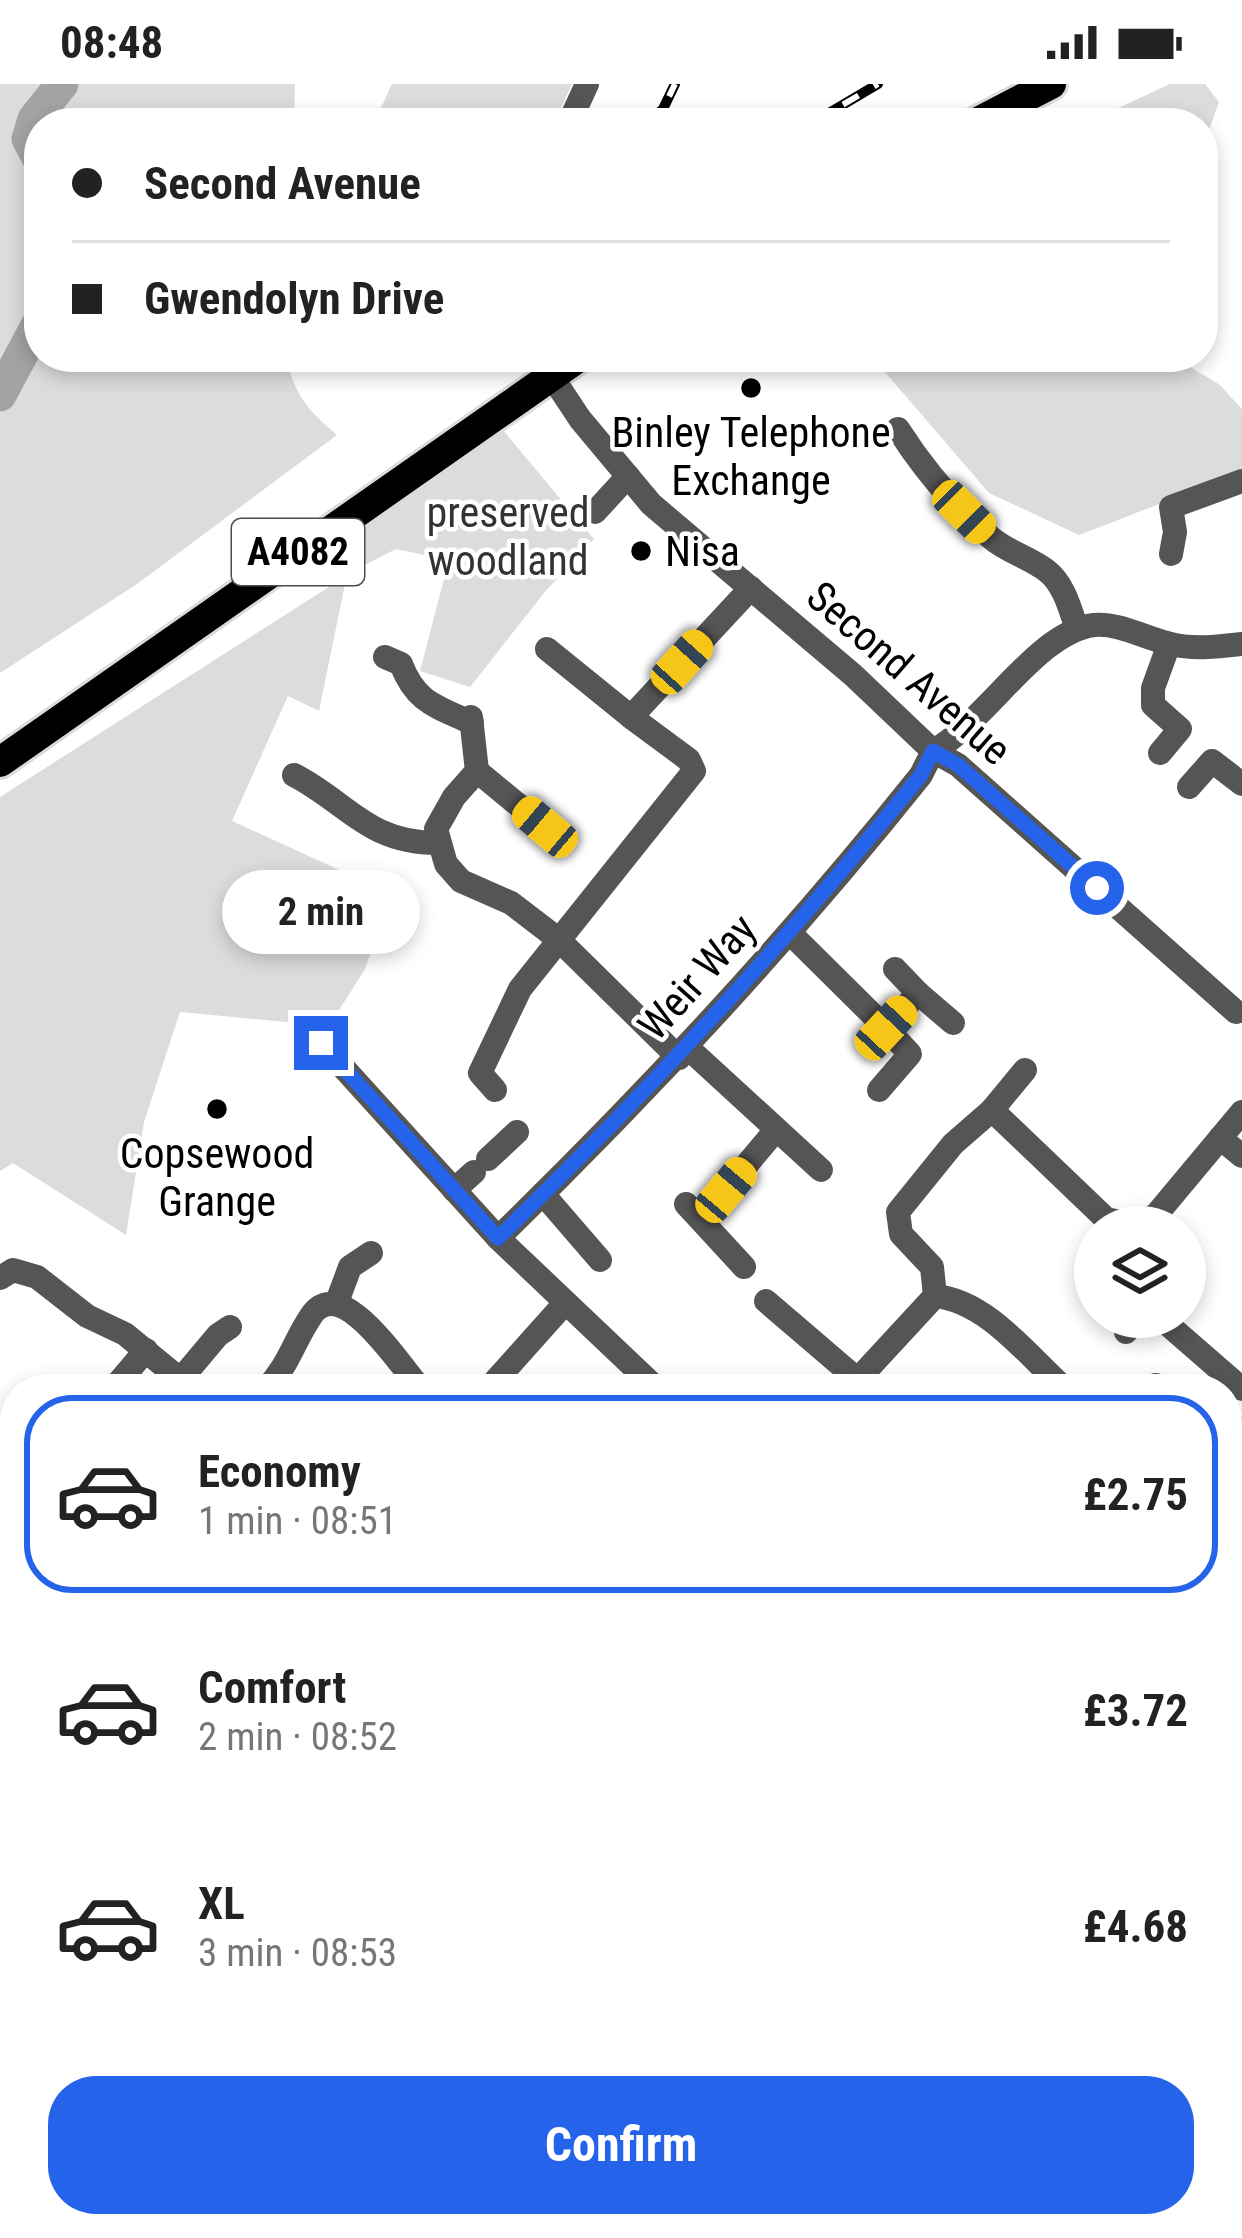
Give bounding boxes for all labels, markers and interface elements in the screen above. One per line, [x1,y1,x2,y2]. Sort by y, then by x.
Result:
text: 08:48 [60,16,163,69]
text: Second Avenue [144,157,421,210]
text: Gwendolyn Drive [144,272,444,325]
marker: Binley Telephone Exchange [738,375,764,401]
place label: Binley Telephone Exchange [611,408,891,505]
car [926,474,1002,550]
park label: preserved woodland [426,488,590,585]
road number: A4082 [232,519,364,585]
place label: Nisa [665,527,740,576]
marker: Nisa [628,538,654,564]
street label: Second Avenue [797,571,1021,775]
car [645,623,719,701]
car [506,790,584,864]
route start [1070,861,1124,915]
callout: 2 min [222,869,420,953]
text: 2 min [278,889,364,935]
street label: Weir Way [628,904,766,1050]
car [848,989,924,1067]
route end [294,1016,348,1070]
marker: Copsewood Grange [204,1096,230,1122]
place label: Copsewood Grange [120,1129,314,1226]
car [689,1151,763,1229]
map controls [1074,1206,1206,1338]
button: layers [1074,1206,1206,1338]
icon: car [54,1440,162,1548]
text: Economy [198,1445,361,1498]
text: £2.75 [1083,1468,1188,1521]
text: 1 min · 08:51 [198,1498,397,1544]
icon: car [54,1656,162,1764]
text: Comfort [198,1661,346,1714]
text: £3.72 [1083,1684,1188,1737]
text: 2 min · 08:52 [198,1714,397,1760]
icon: car [54,1872,162,1980]
text: XL [198,1877,245,1930]
text: £4.68 [1083,1900,1188,1953]
text: 3 min · 08:53 [198,1930,397,1976]
button: Confirm [48,2076,1194,2214]

